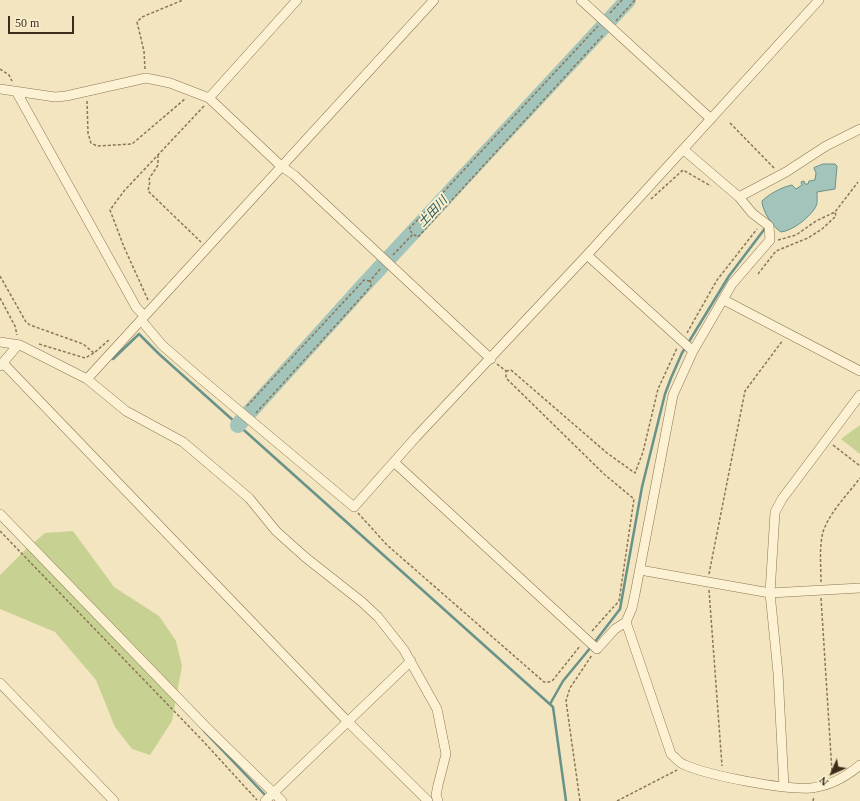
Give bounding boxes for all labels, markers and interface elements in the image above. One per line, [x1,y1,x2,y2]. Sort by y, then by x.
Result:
scale bar [10,8,76,34]
text: 50 m [15,16,39,30]
water label: 土田川 [415,194,451,230]
north arrow [812,753,852,793]
text: N [816,774,831,789]

